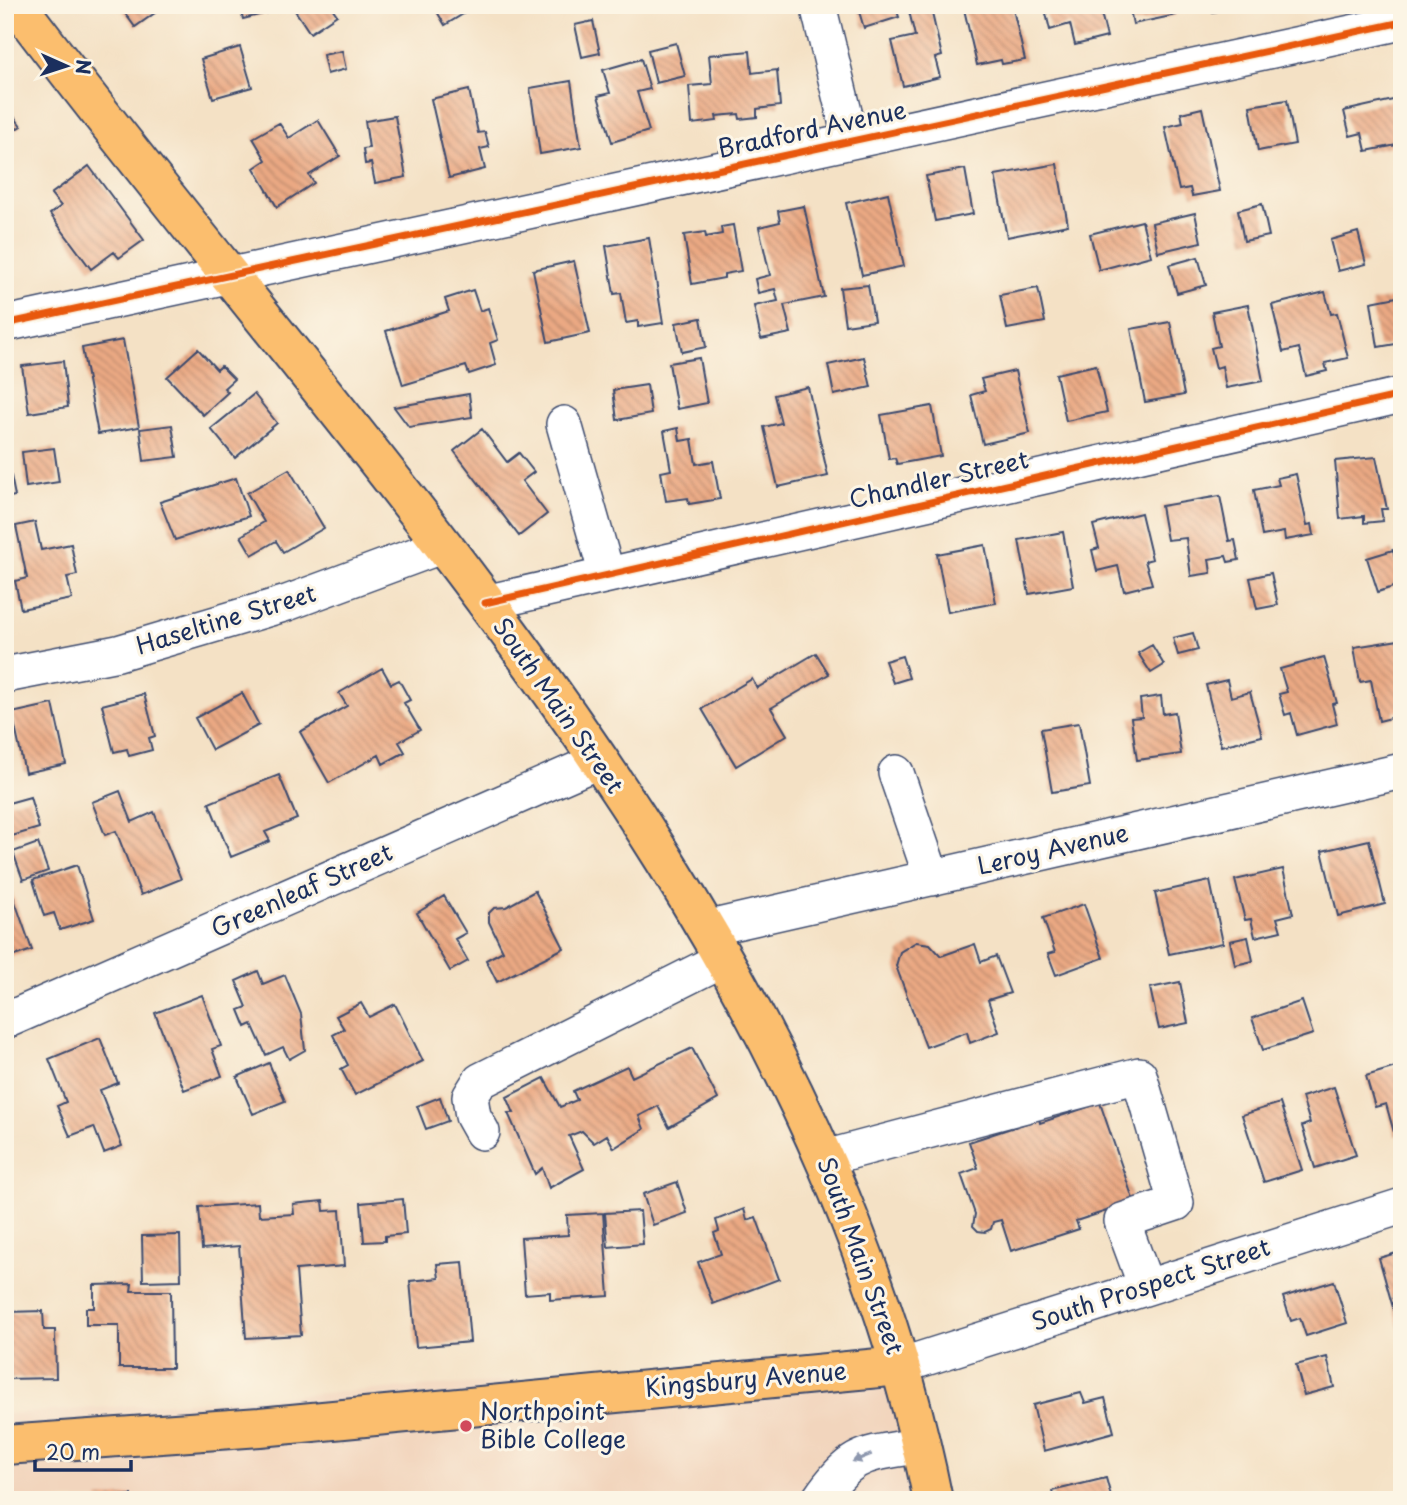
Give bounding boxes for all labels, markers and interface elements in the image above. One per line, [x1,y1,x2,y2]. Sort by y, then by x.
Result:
north arrow [32,32,102,102]
text: N [70,59,98,75]
street label: Bradford Avenue [714,90,909,166]
street label: Chandler Street [845,440,1032,516]
street label: Haseltine Street [131,574,320,663]
street label: South Main Street [485,610,634,800]
street label: Leroy Avenue [974,813,1132,883]
street label: Greenleaf Street [205,833,398,945]
street label: South Main Street [810,1152,914,1359]
street label: South Prospect Street [1027,1227,1274,1339]
street label: Kingsbury Avenue [644,1351,848,1405]
place label: Northpoint Bible College [480,1392,626,1456]
marker: Northpoint Bible College [458,1418,474,1434]
scale bar [35,1428,131,1472]
text: 20 m [46,1435,100,1467]
one-way arrow [851,1453,872,1464]

